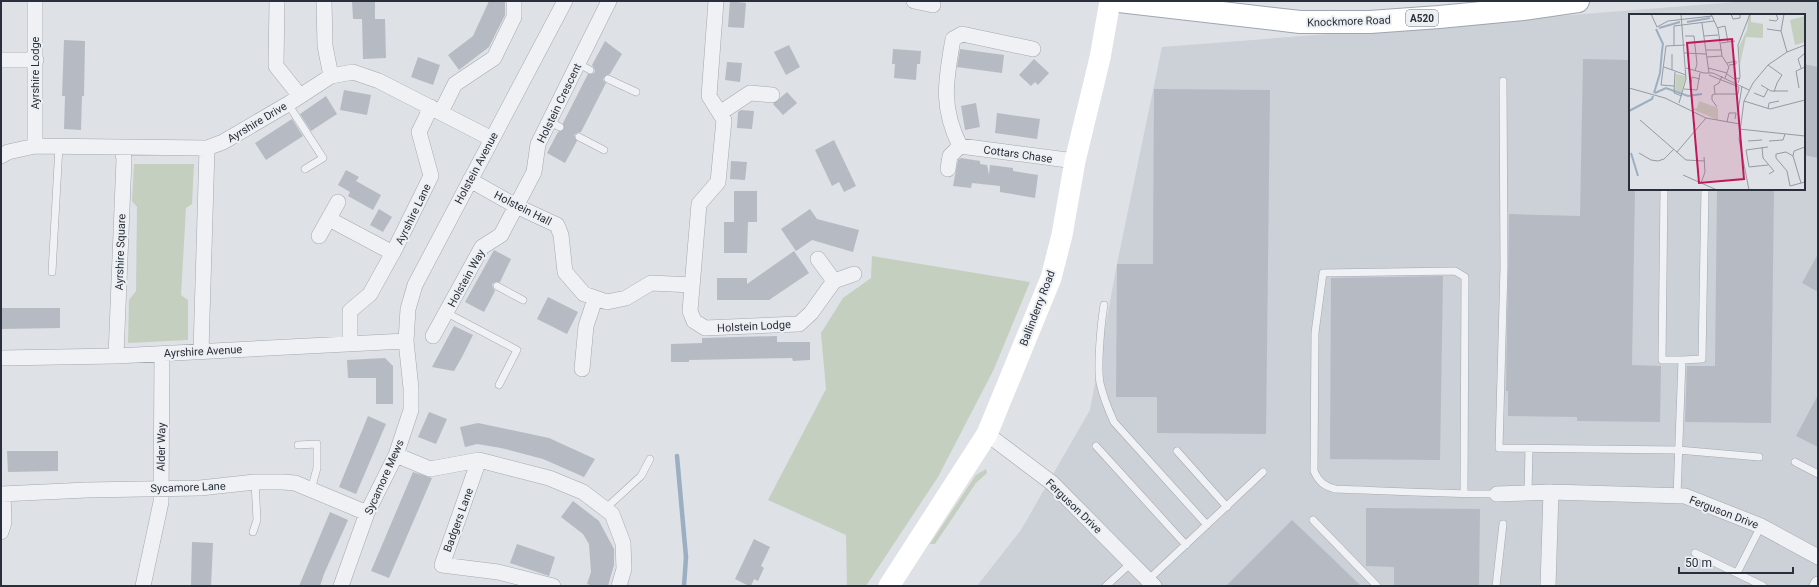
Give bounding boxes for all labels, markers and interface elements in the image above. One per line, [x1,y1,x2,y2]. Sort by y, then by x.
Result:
road number: A520 [1406,10,1438,26]
street label: Knockmore Road [1307,14,1391,29]
inset map [1629,14,1805,190]
street label: Ayrshire Lodge [29,36,42,109]
street label: Holstein Crescent [535,61,585,145]
street label: Ayrshire Drive [225,99,290,145]
street label: Holstein Avenue [452,130,501,206]
street label: Cottars Chase [983,143,1053,166]
street label: Ayrshire Lane [393,181,434,247]
street label: Holstein Hall [492,188,554,228]
street label: Ayrshire Square [113,213,128,291]
street label: Holstein Way [445,246,488,309]
street label: Ballinderry Road [1017,269,1058,348]
street label: Holstein Lodge [717,318,791,335]
street label: Ayrshire Avenue [164,343,243,360]
street label: Alder Way [155,422,168,472]
street label: Sycamore Mews [362,437,407,517]
street label: Ferguson Drive [1043,476,1105,537]
street label: Sycamore Lane [150,480,226,495]
street label: Badgers Lane [441,486,476,554]
street label: Ferguson Drive [1687,493,1760,532]
scale bar [1679,549,1793,575]
text: 50 m [1685,556,1712,570]

